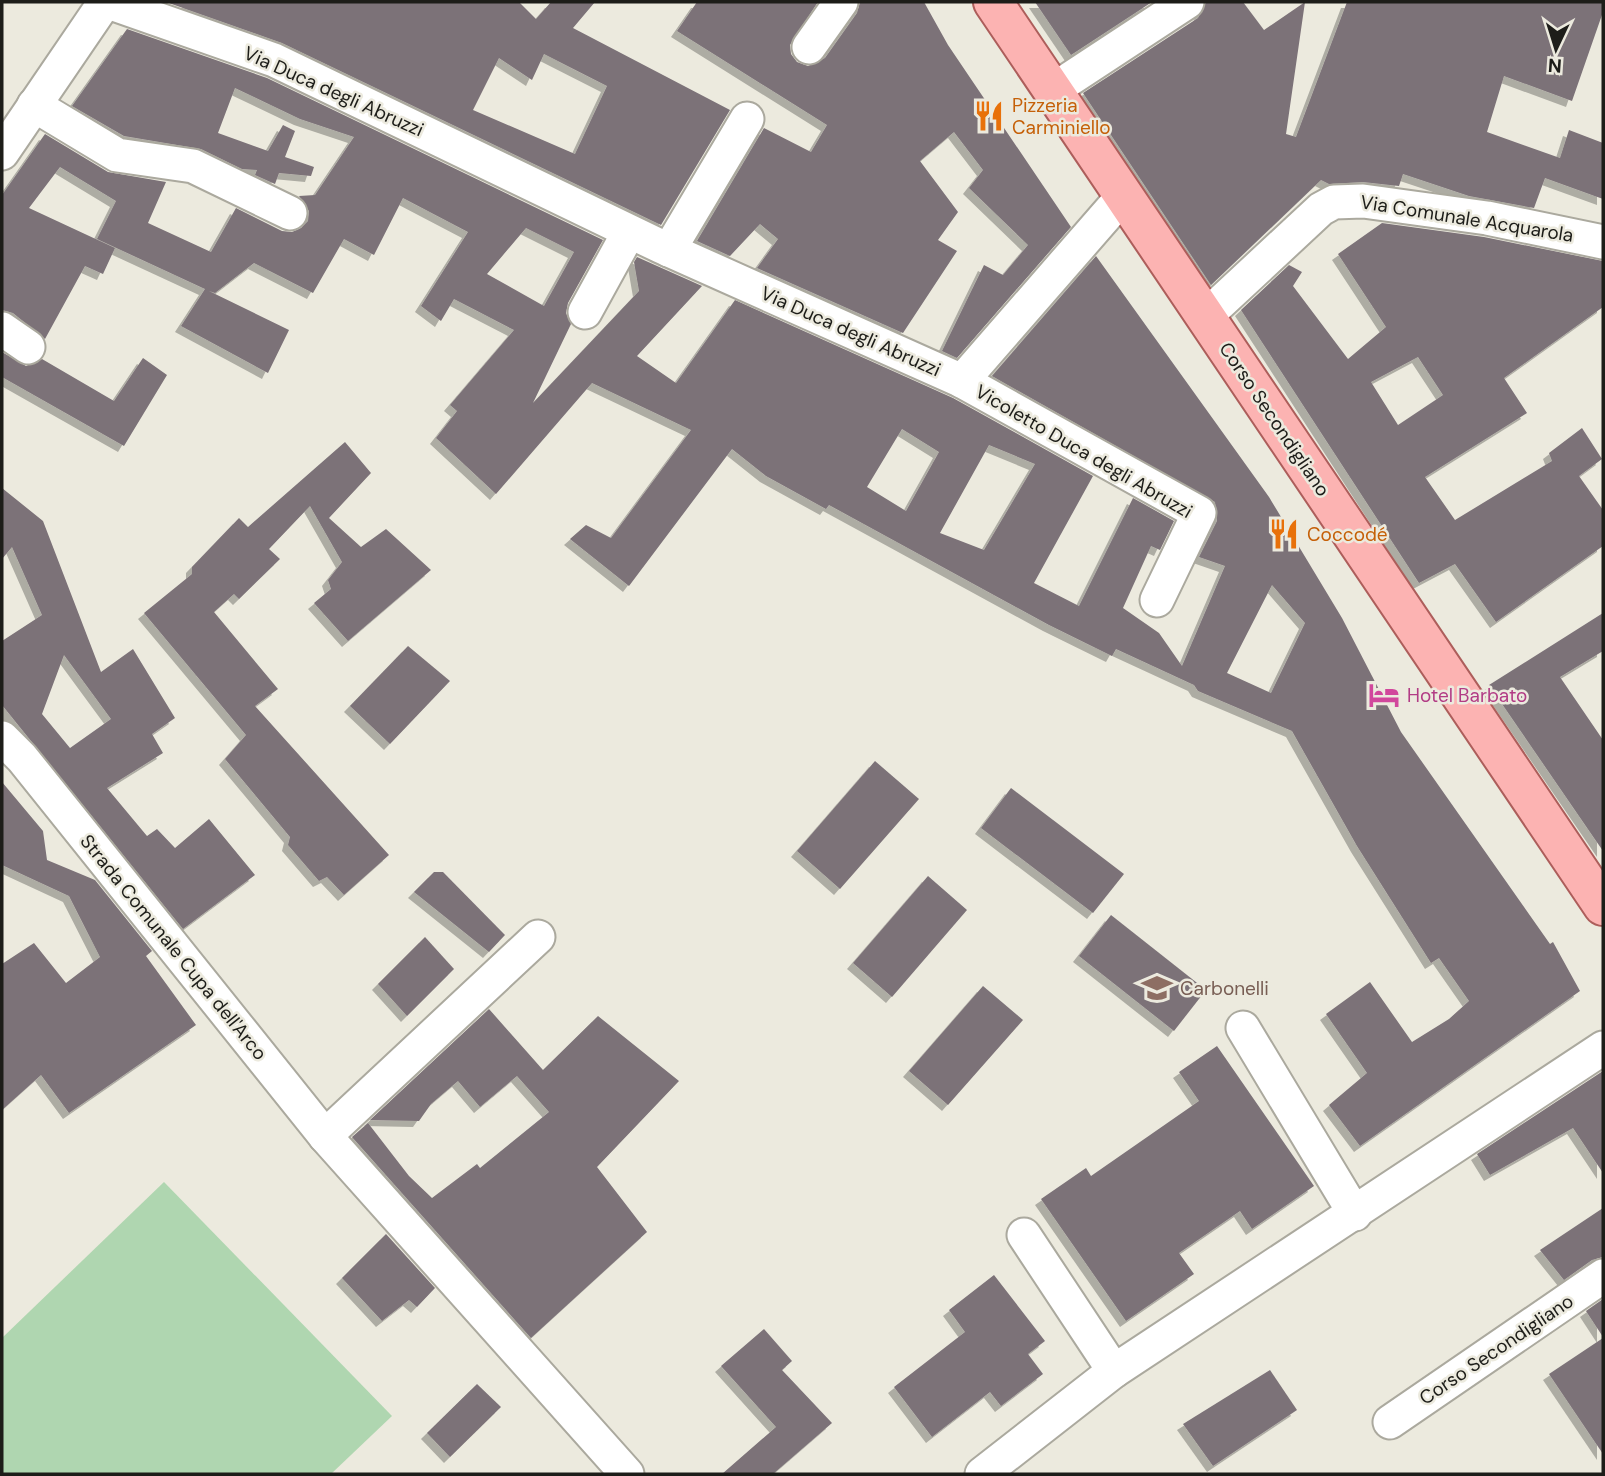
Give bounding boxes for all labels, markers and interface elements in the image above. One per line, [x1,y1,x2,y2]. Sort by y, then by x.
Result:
north arrow [1521,14,1591,84]
street label: Via Duca degli Abruzzi [240,41,428,142]
text: N [1547,53,1563,78]
place label: Pizzeria Carminiello [1012,93,1110,140]
restaurant icon: Pizzeria Carminiello [972,99,1006,133]
street label: Via Comunale Acquarola [1359,189,1575,248]
street label: Via Duca degli Abruzzi [757,281,945,382]
street label: Corso Secondigliano [1214,337,1336,501]
street label: Vicoletto Duca degli Abruzzi [971,379,1197,524]
restaurant icon: Coccodé [1267,517,1301,551]
place label: Coccodé [1307,522,1388,547]
hotel icon: Hotel Barbato [1367,678,1401,712]
place label: Hotel Barbato [1407,683,1527,708]
street label: Strada Comunale Cupa dell'Arco [75,829,273,1065]
school or university icon: Carbonelli [1140,971,1174,1005]
place label: Carbonelli [1180,976,1269,1001]
street label: Corso Secondigliano [1414,1288,1578,1410]

